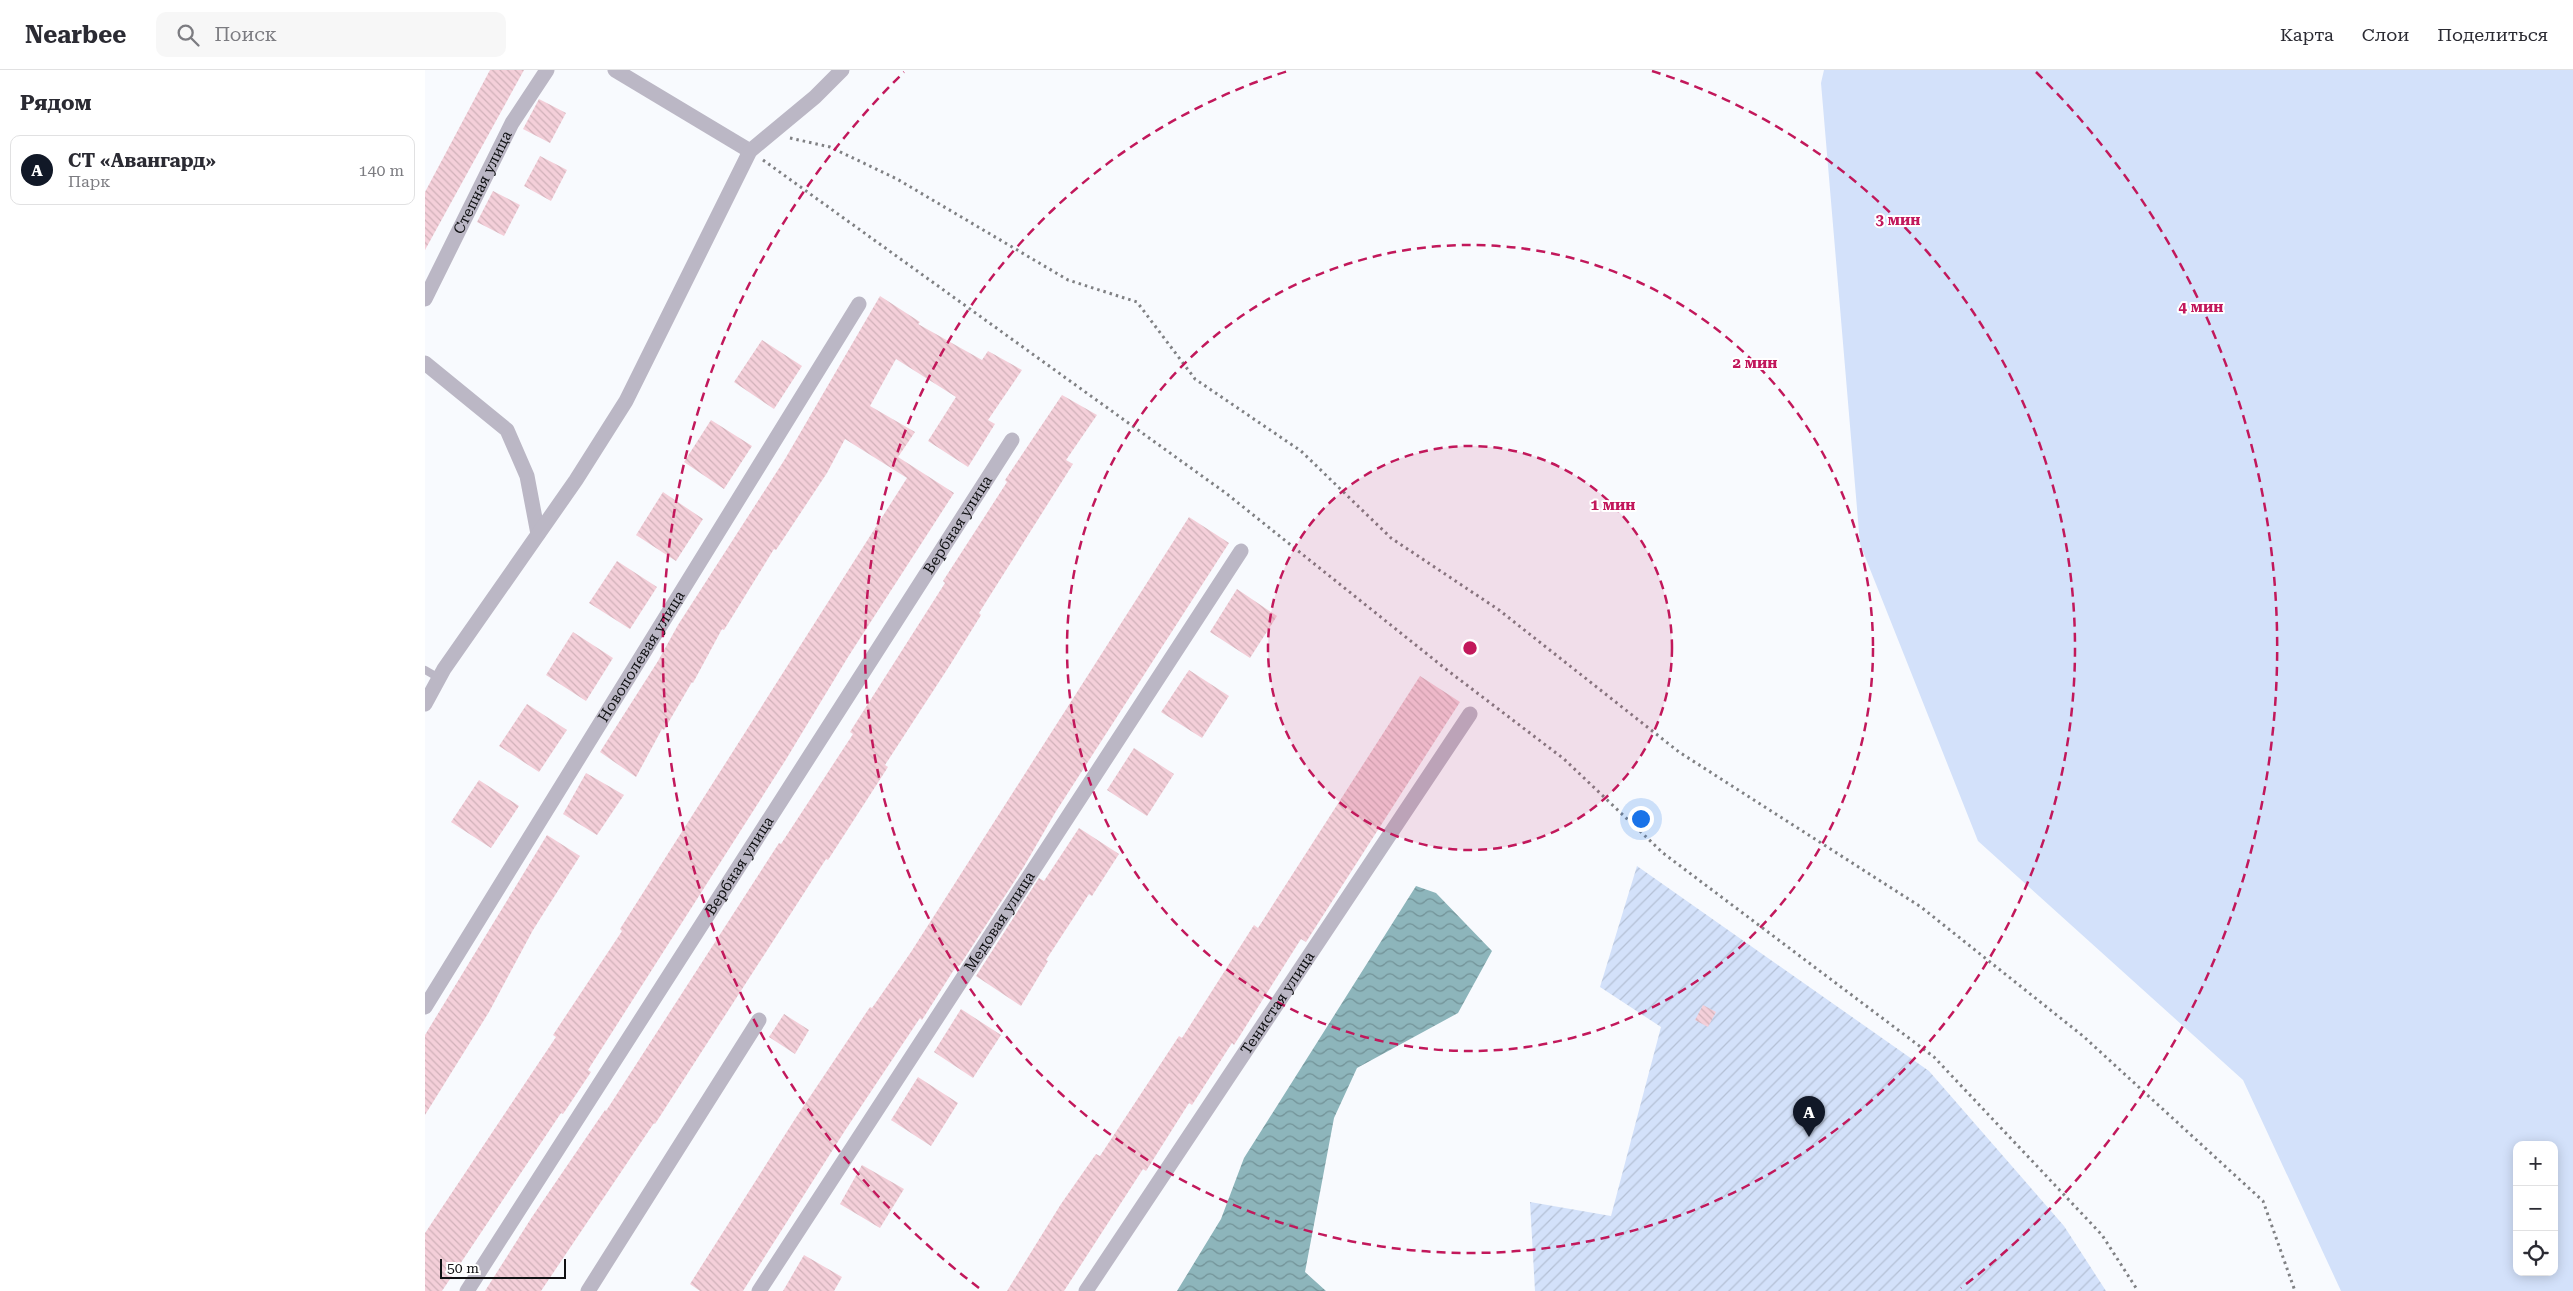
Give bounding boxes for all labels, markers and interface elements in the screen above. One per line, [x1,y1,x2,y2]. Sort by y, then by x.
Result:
search box [156,12,506,57]
text: Nearbee [25,21,126,49]
icon: search [174,21,202,49]
text: Поиск [214,23,277,46]
text: Карта [2280,24,2334,45]
text: Слои [2362,24,2409,45]
text: Поделиться [2437,24,2548,45]
text: Рядом [20,91,92,115]
street label: Степная улица [449,128,516,237]
text: СТ «Авангард» [68,149,216,172]
text: A [31,161,43,180]
text: 140 m [358,161,404,180]
text: Парк [68,172,110,191]
text: 3 мин [1876,211,1920,229]
text: 4 мин [2179,298,2223,316]
text: 2 мин [1733,354,1777,372]
street label: Вербная улица [920,472,996,577]
text: 1 мин [1591,496,1635,514]
street label: Новополевая улица [594,588,689,725]
centre of rings [1461,639,1479,657]
your location [1628,806,1654,832]
street label: Вербная улица [701,813,778,918]
street label: Медовая улица [961,868,1039,975]
street label: Тенистая улица [1237,948,1318,1058]
pin: A [1793,1096,1825,1137]
map controls [2513,1141,2558,1276]
button: + [2513,1141,2558,1186]
button: − [2513,1186,2558,1231]
button: locate [2513,1231,2558,1276]
scale bar [440,1256,566,1279]
text: 50 m [447,1260,479,1276]

